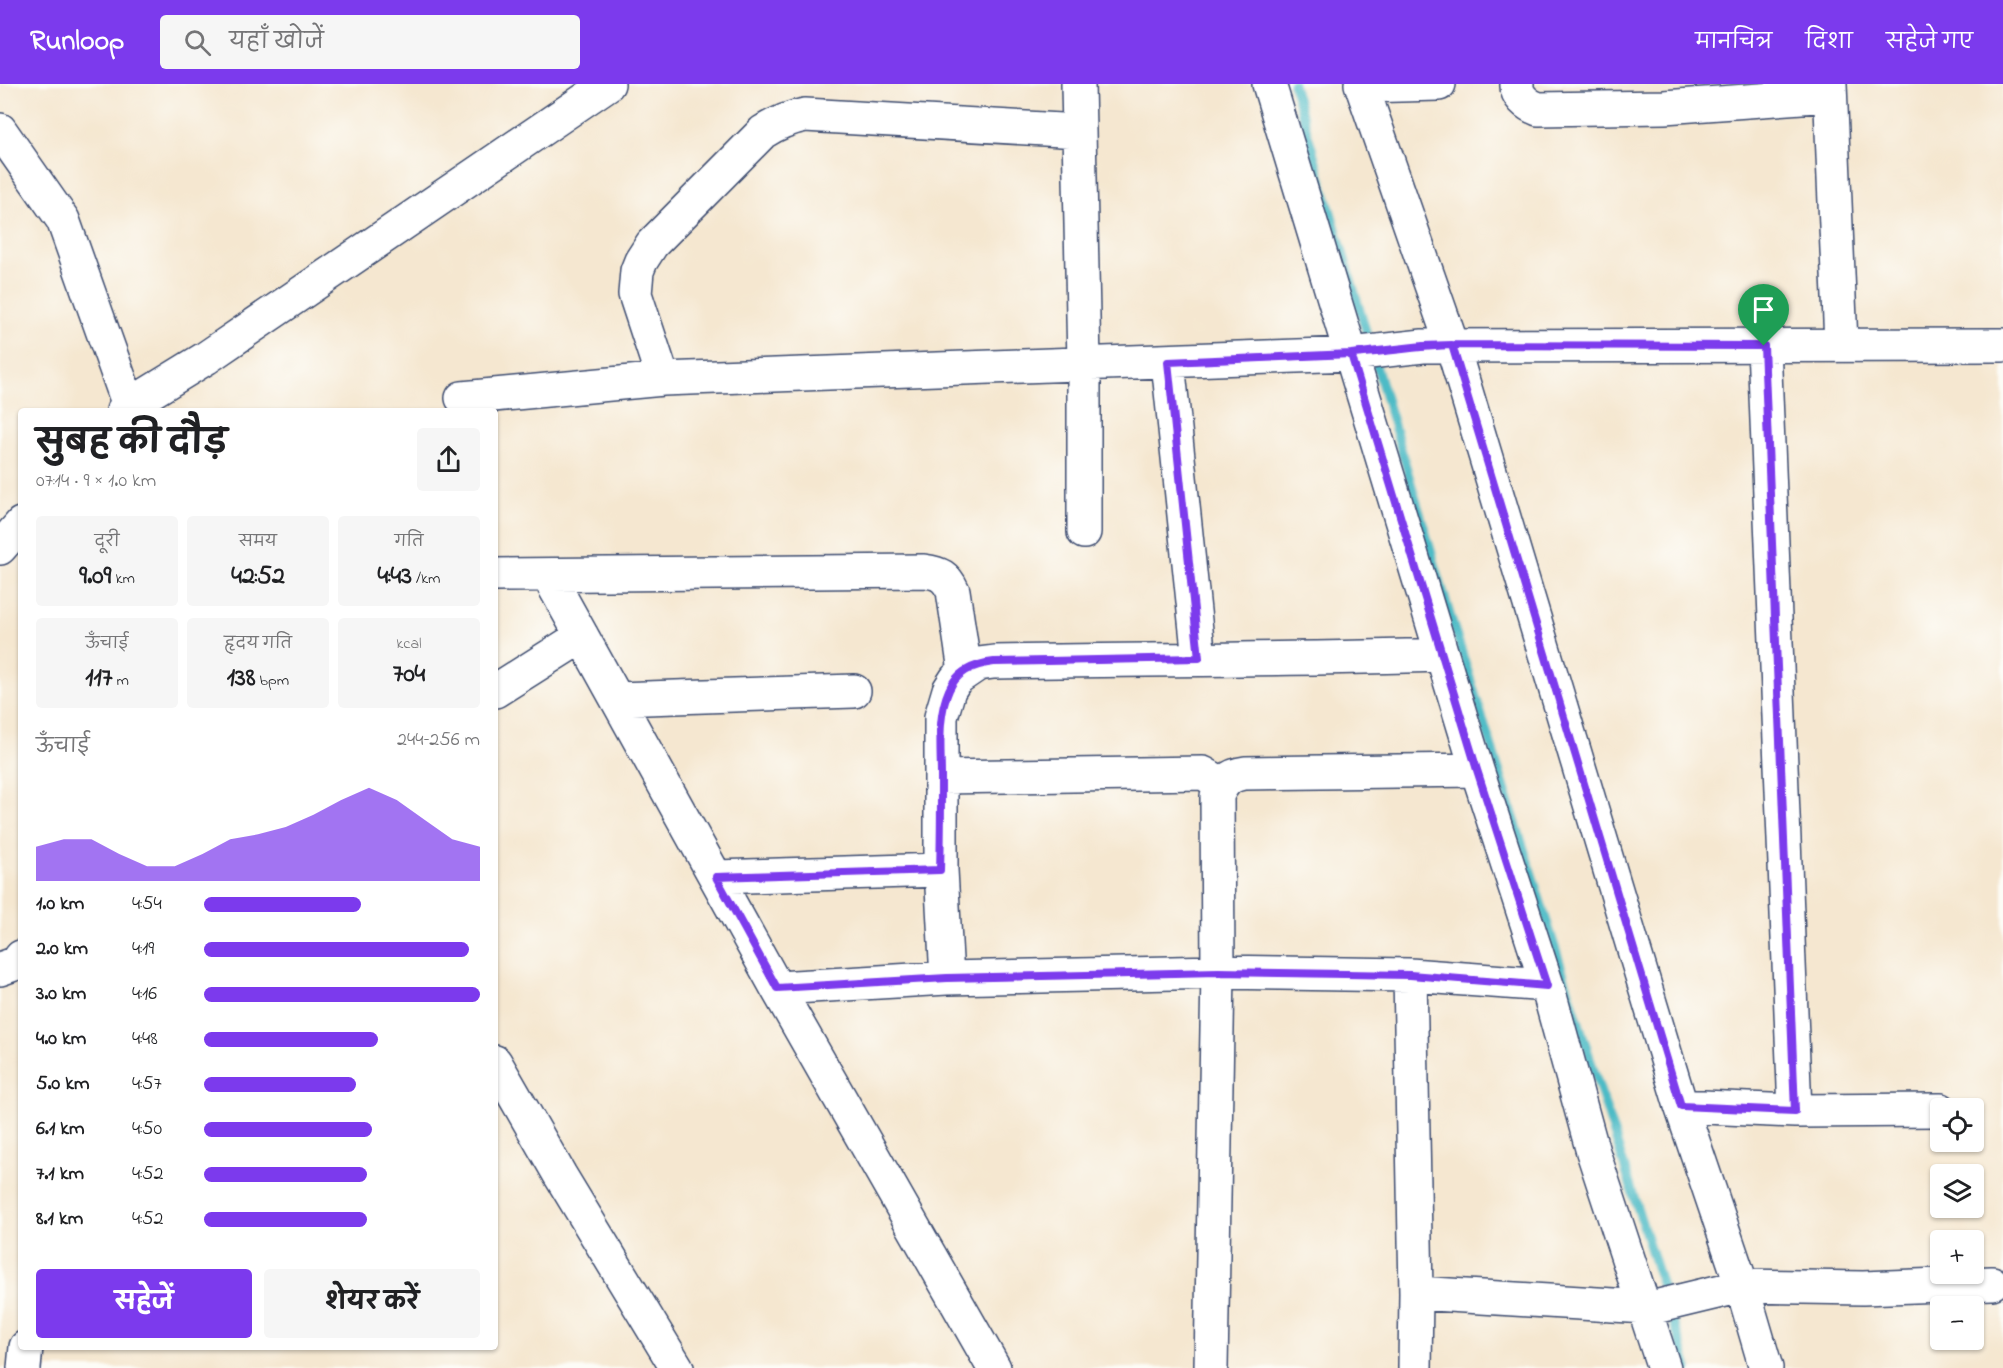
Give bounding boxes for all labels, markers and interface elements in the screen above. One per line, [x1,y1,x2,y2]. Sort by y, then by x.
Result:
search box [160,15,580,69]
text: Runloop [30,22,124,63]
icon: search [181,26,214,59]
text: यहाँ खोजें [229,27,324,59]
text: मानचित्र [1695,28,1772,58]
text: दिशा [1805,28,1853,58]
text: सहेजे गए [1886,28,1973,58]
pin [1738,284,1789,346]
icon: arrive [1747,293,1780,326]
text: सुबह की दौड़ [36,420,227,468]
button: share [417,428,480,491]
text: 07:14 · 9 × 1.0 km [36,467,156,496]
text: दूरी [94,530,120,554]
text: समय [239,530,277,554]
text: गति [394,530,424,554]
text: 9.09 [79,558,111,596]
text: 42:52 [231,558,285,596]
text: 4:43 [378,558,412,596]
text: km [111,567,135,591]
text: /km [412,567,440,591]
text: ऊँचाई [86,632,128,656]
text: हृदय गति [224,632,292,656]
text: kcal [396,632,422,656]
text: 704 [393,656,425,694]
text: 117 [85,660,112,698]
text: 138 [227,660,256,698]
text: m [112,669,129,693]
text: bpm [256,669,289,693]
text: 244–256 m [397,726,480,755]
text: ऊँचाई [36,733,90,762]
text: 1.0 km [36,890,84,919]
text: 4:54 [132,890,162,919]
text: 2.0 km [36,935,88,964]
text: 4:19 [132,935,154,964]
text: 3.0 km [36,980,86,1009]
text: 4:16 [132,980,157,1009]
text: 4.0 km [36,1025,86,1054]
text: 4:48 [132,1025,158,1054]
text: 5.0 km [36,1070,89,1099]
text: 4:57 [132,1070,162,1099]
map controls [1930,1098,1984,1350]
button: locate [1930,1098,1984,1152]
text: 6.1 km [36,1115,85,1144]
text: 4:50 [132,1115,162,1144]
text: 7.1 km [36,1160,84,1189]
text: 4:52 [132,1160,163,1189]
button: layers [1930,1164,1984,1218]
text: 8.1 km [36,1205,83,1234]
text: 4:52 [132,1205,163,1234]
button: + [1930,1230,1984,1284]
button: सहेजें [36,1269,252,1338]
button: शेयर करें [264,1269,480,1338]
button: − [1930,1296,1984,1350]

